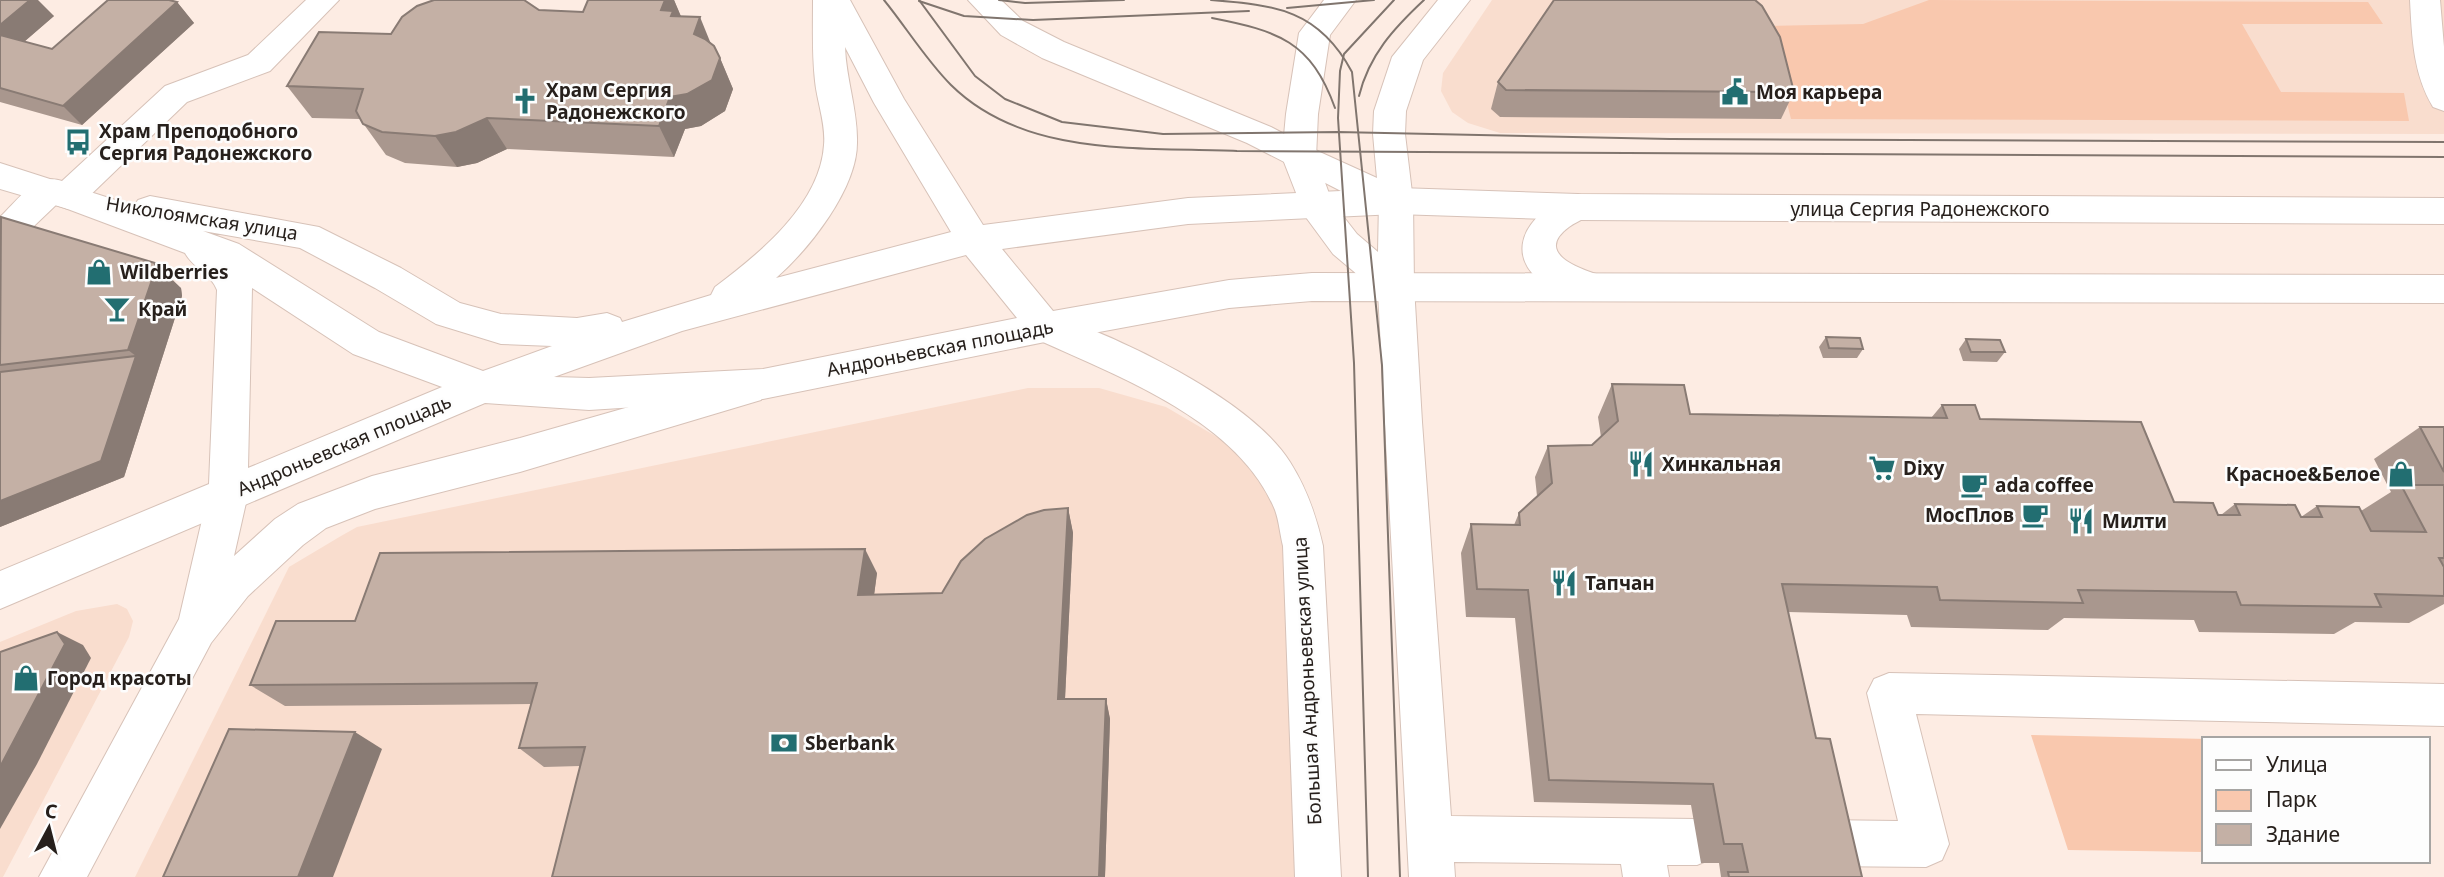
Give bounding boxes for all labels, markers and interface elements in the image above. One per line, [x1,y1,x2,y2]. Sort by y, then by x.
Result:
place label: Храм Сергия Радонежского [546,77,686,125]
public building icon: Моя карьера [1720,77,1750,107]
place label: Моя карьера [1756,79,1882,105]
church icon: Храм Сергия Радонежского [510,86,540,116]
place label: Храм Преподобного Сергия Радонежского [99,118,312,166]
bus stop icon: Храм Преподобного Сергия Радонежского [63,127,93,157]
street label: Николоямская улица [104,190,300,246]
street label: улица Сергия Радонежского [1791,196,2050,222]
shop icon: Wildberries [84,257,114,287]
place label: Wildberries [120,259,229,285]
bar icon: Край [102,294,132,324]
place label: Край [138,296,187,322]
street label: Андроньевская площадь [824,313,1056,383]
street label: Андроньевская площадь [233,388,455,502]
restaurant icon: Хинкальная [1626,449,1656,479]
place label: Хинкальная [1662,451,1781,477]
supermarket icon: Dixy [1867,453,1897,483]
place label: Dixy [1903,455,1945,481]
shop icon: Красное&Белое [2386,459,2416,489]
place label: Красное&Белое [2226,461,2380,487]
cafe icon: ada coffee [1959,470,1989,500]
place label: ada coffee [1995,472,2094,498]
cafe icon: МосПлов [2020,500,2050,530]
place label: МосПлов [1925,502,2014,528]
restaurant icon: Милти [2066,506,2096,536]
place label: Милти [2102,508,2167,534]
street label: Большая Андроньевская улица [1286,536,1328,826]
restaurant icon: Тапчан [1549,568,1579,598]
place label: Тапчан [1585,570,1655,596]
shop icon: Город красоты [11,663,41,693]
place label: Город красоты [47,665,192,691]
bank icon: Sberbank [769,728,799,758]
place label: Sberbank [805,730,895,756]
legend [2202,737,2430,863]
text: Улица [2266,750,2328,778]
text: Парк [2266,785,2317,813]
north arrow [14,793,84,863]
text: С [43,797,59,825]
text: Здание [2266,820,2340,848]

